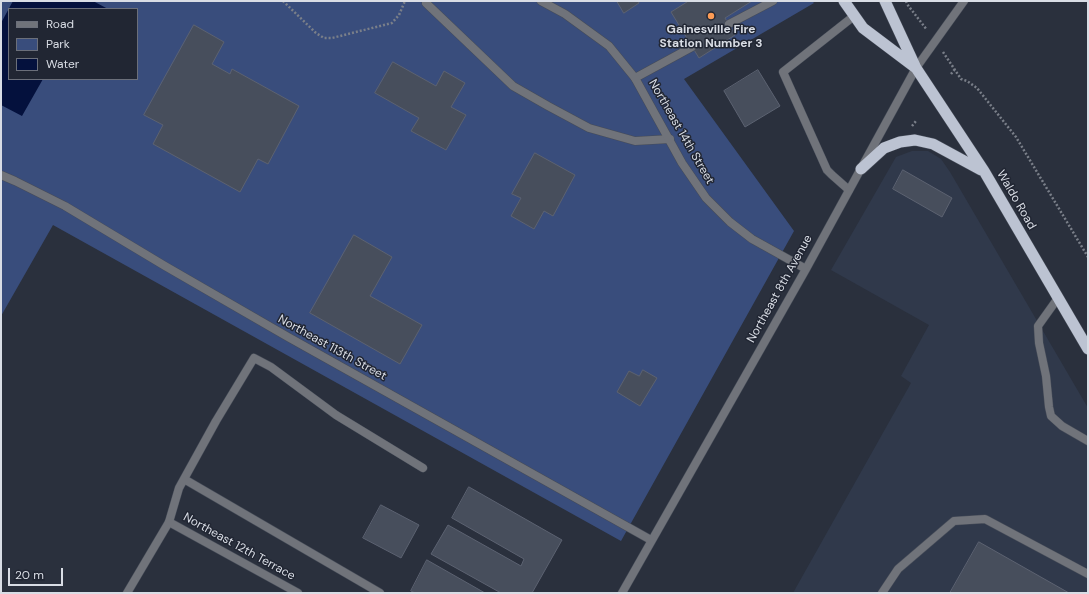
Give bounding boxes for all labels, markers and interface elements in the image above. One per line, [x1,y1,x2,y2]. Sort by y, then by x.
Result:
legend [8,8,138,80]
marker: Gainesville Fire Station Number 3 [706,11,716,21]
text: Road [46,16,74,32]
place label: Gainesville Fire Station Number 3 [660,23,762,51]
text: Park [46,36,70,52]
text: Water [46,56,79,72]
street label: Northeast 14th Street [645,77,717,187]
street label: Waldo Road [993,168,1039,232]
street label: Northeast 8th Avenue [744,232,816,346]
street label: Northeast 113th Street [275,312,389,384]
street label: Northeast 12th Terrace [181,510,297,584]
scale bar [10,560,65,586]
text: 20 m [15,567,44,583]

